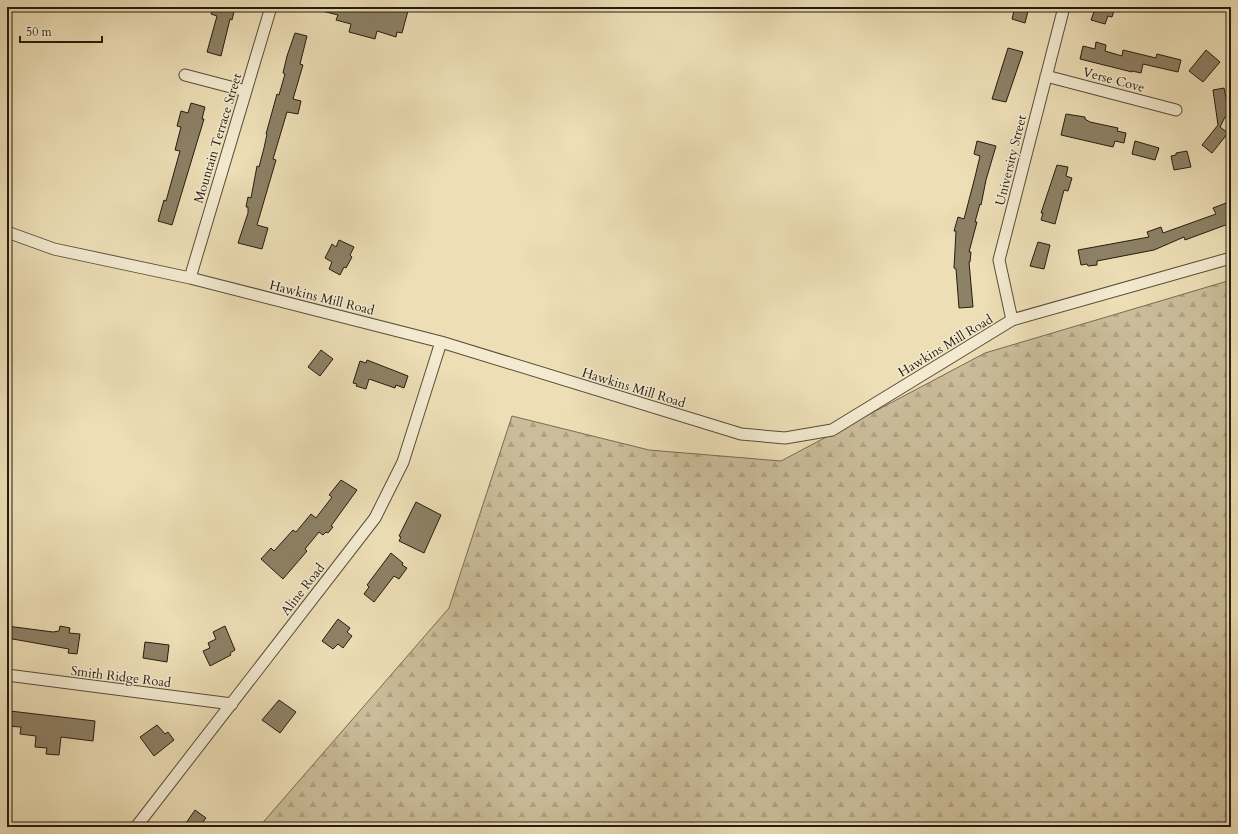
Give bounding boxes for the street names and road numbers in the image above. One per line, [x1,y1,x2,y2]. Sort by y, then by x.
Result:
street label: Verse Cove [1081,63,1147,97]
street label: Mountain Terrace Street [190,71,246,206]
street label: University Street [991,113,1031,207]
street label: Hawkins Mill Road [268,276,376,320]
street label: Hawkins Mill Road [895,310,996,381]
street label: Hawkins Mill Road [580,364,688,412]
street label: Aline Road [277,560,329,619]
street label: Smith Ridge Road [70,662,172,692]

